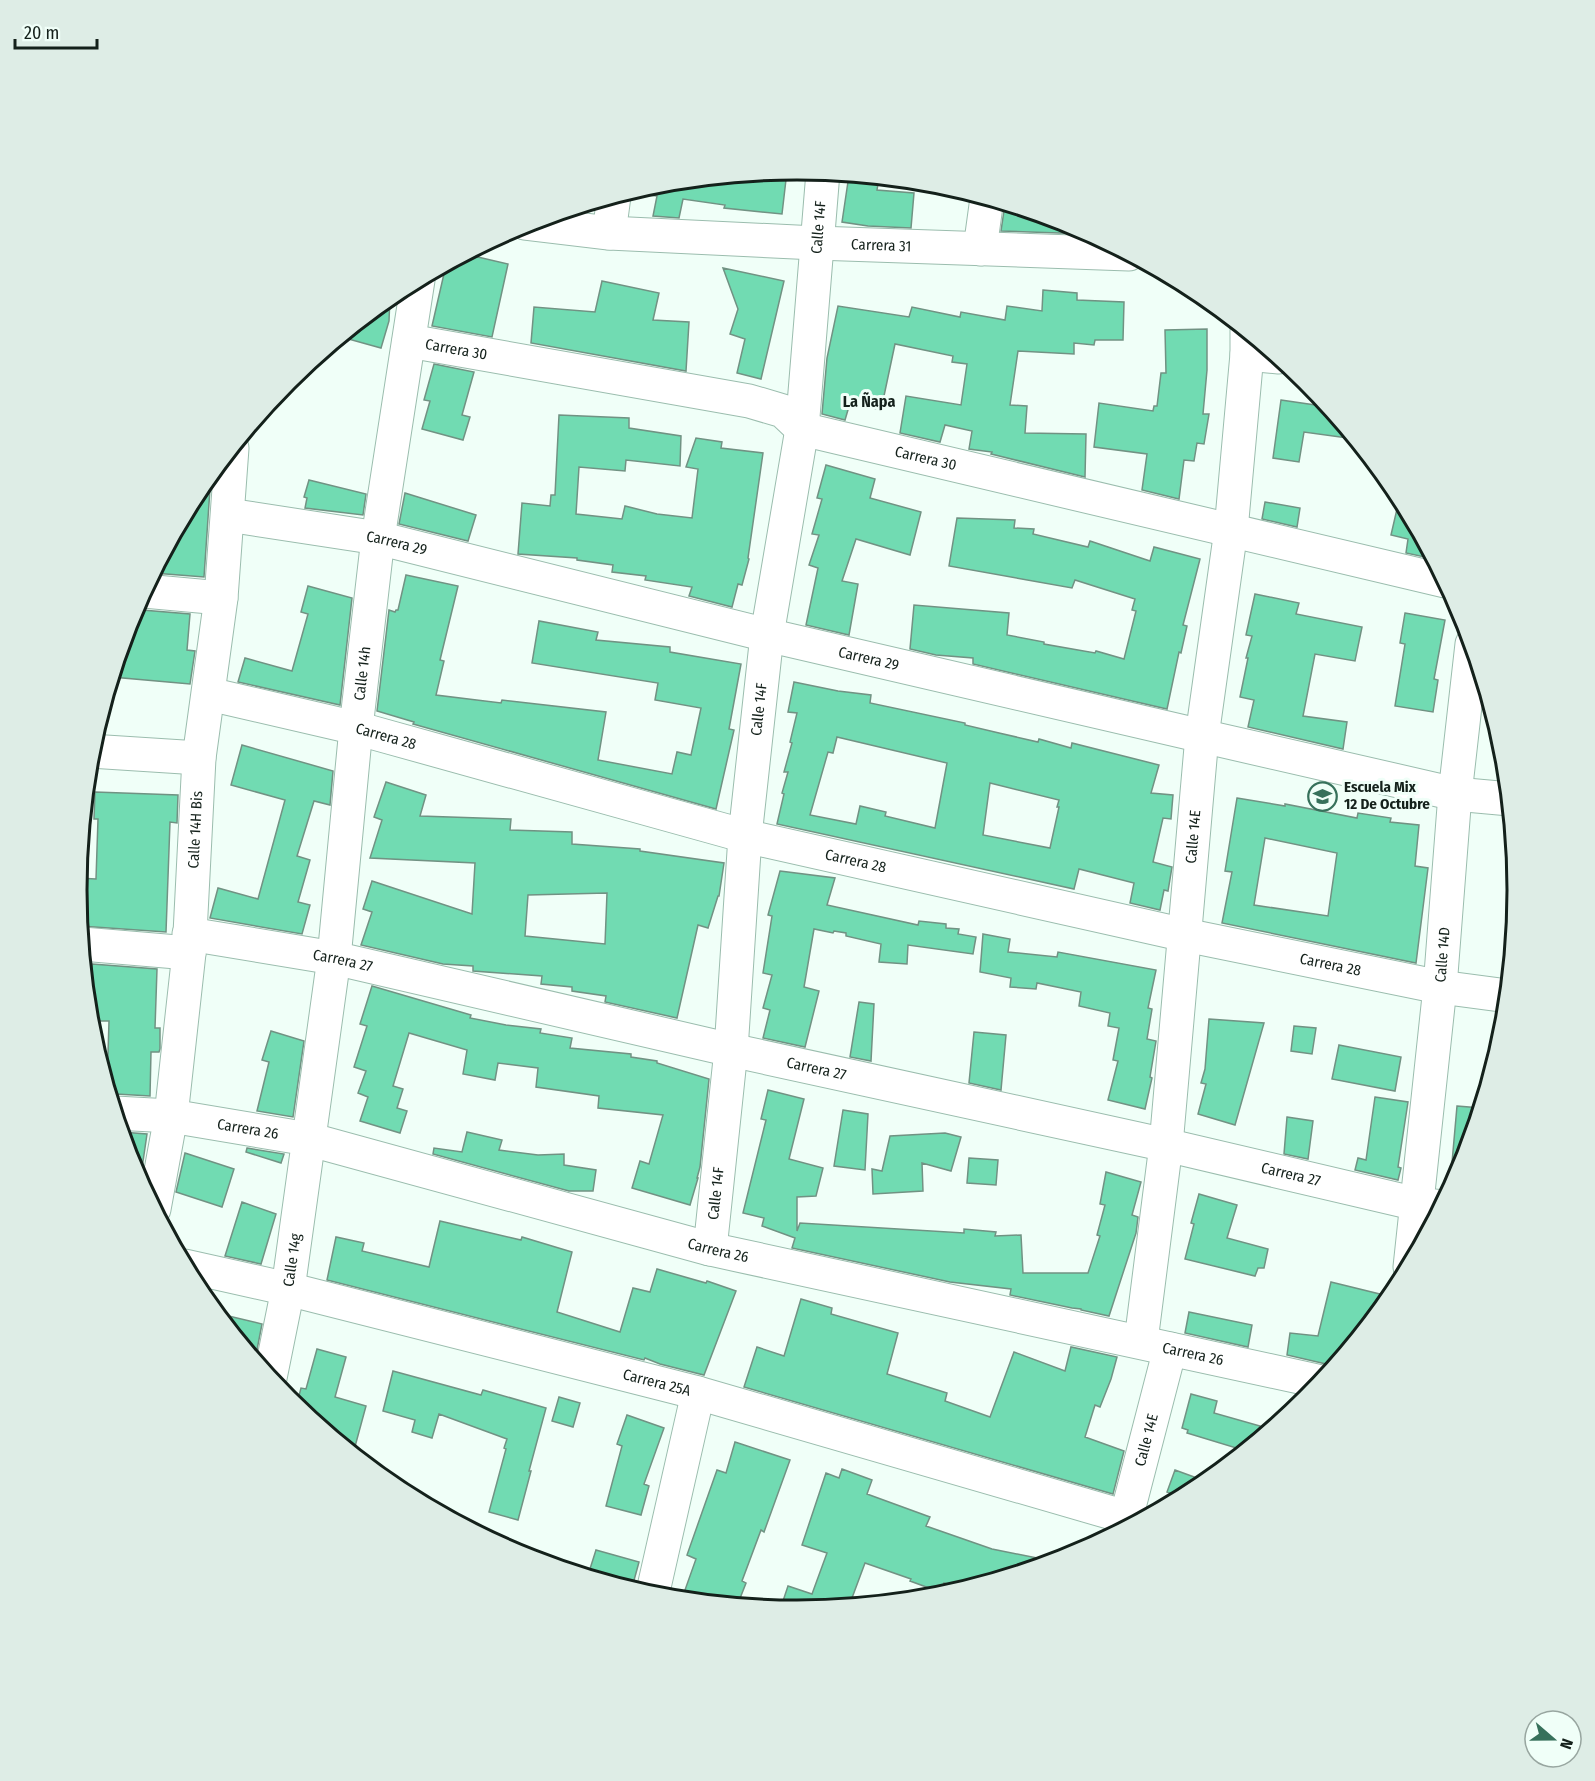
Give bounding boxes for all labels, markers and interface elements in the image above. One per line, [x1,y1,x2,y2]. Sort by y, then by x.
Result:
scale bar [15,12,98,50]
text: 20 m [24,22,59,44]
street label: Calle 14F [807,200,830,255]
street label: Carrera 31 [851,235,912,255]
street label: Carrera 30 [424,335,489,364]
district label: La Ñapa [843,392,895,411]
street label: Carrera 30 [893,442,958,474]
street label: Carrera 29 [365,527,429,559]
street label: Carrera 29 [836,643,901,674]
street label: Calle 14h [350,645,374,702]
street label: Calle 14F [747,681,771,737]
street label: Carrera 28 [354,719,418,753]
place label: Escuela Mix 12 De Octubre [1344,778,1430,813]
school or university icon: Escuela Mix 12 De Octubre [1307,780,1339,812]
street label: Calle 14H Bis [184,790,206,869]
street label: Calle 14E [1182,809,1204,864]
street label: Carrera 28 [823,845,888,876]
street label: Calle 14D [1431,926,1454,983]
street label: Carrera 27 [312,946,374,976]
street label: Carrera 28 [1298,950,1363,980]
street label: Carrera 27 [785,1053,848,1084]
street label: Carrera 26 [216,1115,280,1143]
street label: Carrera 27 [1259,1159,1322,1190]
street label: Calle 14F [704,1165,728,1221]
street label: Calle 14g [279,1232,305,1288]
street label: Carrera 26 [686,1234,750,1266]
street label: Carrera 26 [1161,1339,1225,1369]
street label: Carrera 25A [621,1365,693,1400]
street label: Calle 14E [1131,1412,1162,1468]
north arrow [1523,1709,1583,1769]
text: N [1556,1736,1577,1752]

